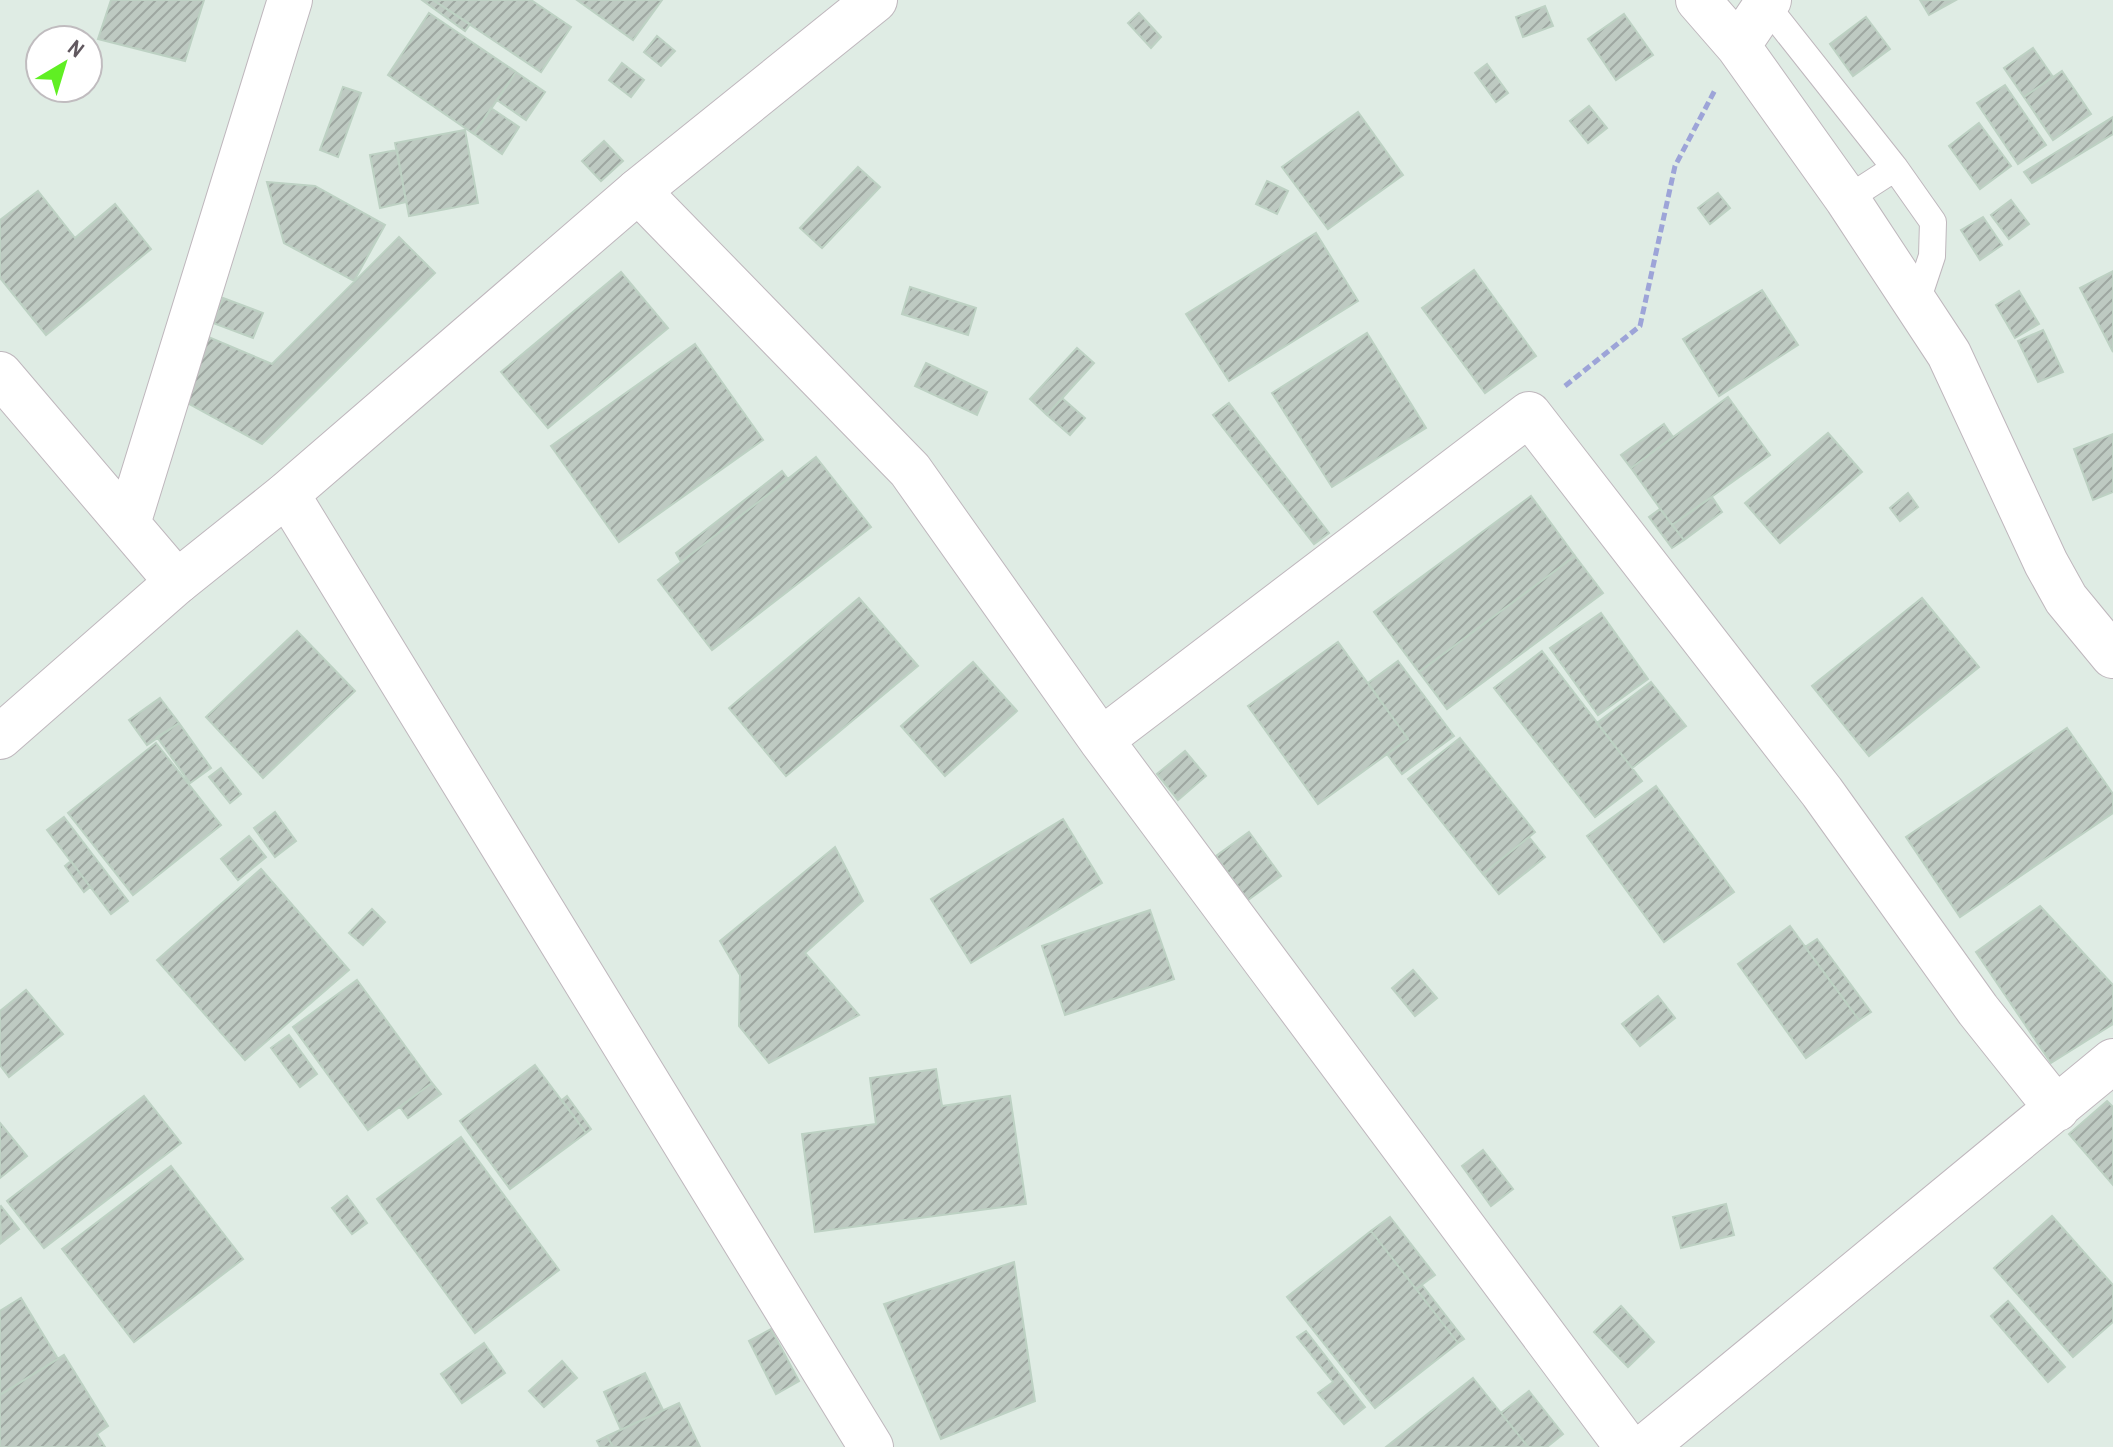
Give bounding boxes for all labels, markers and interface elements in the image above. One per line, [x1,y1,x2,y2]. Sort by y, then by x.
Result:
north arrow [24,24,104,104]
text: N [62,32,91,64]

